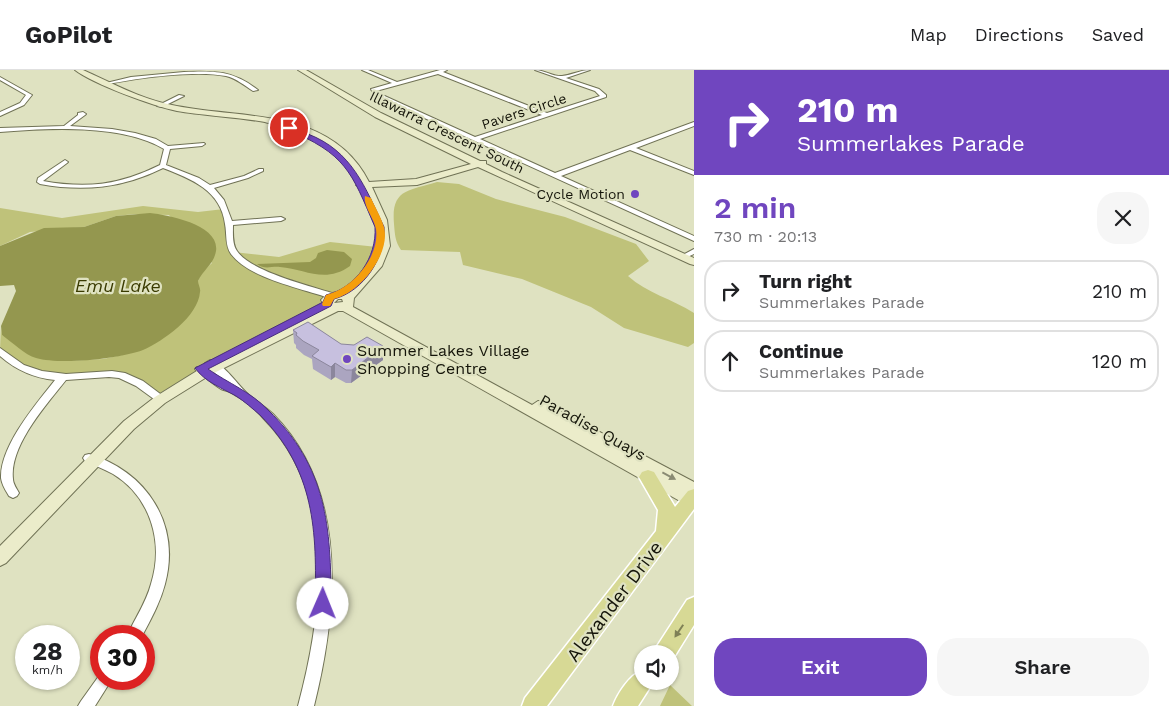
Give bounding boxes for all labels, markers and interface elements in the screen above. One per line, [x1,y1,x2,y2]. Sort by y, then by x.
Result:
text: GoPilot [25,21,112,49]
text: Map [910,24,947,45]
text: Directions [975,24,1064,45]
text: Saved [1092,24,1144,45]
street label: Illawarra Crescent South [367,88,527,176]
text: 210 m [797,89,898,131]
street label: Pavers Circle [480,90,568,132]
icon: right [714,90,779,155]
pin [268,107,310,149]
icon: arrive [275,114,303,142]
text: Summerlakes Parade [797,131,1025,156]
place label: Cycle Motion [536,186,625,202]
marker: Cycle Motion [629,188,641,200]
text: 2 min [714,190,796,225]
button: close [1097,192,1149,244]
text: 730 m · 20:13 [714,227,817,246]
text: Turn right [759,270,852,293]
water label: Emu Lake [75,275,161,296]
icon: right [716,277,744,305]
text: 210 m [1092,280,1147,303]
text: Summerlakes Parade [759,293,925,312]
text: Continue [759,340,843,363]
place label: Summer Lakes Village Shopping Centre [357,341,530,378]
icon: ahead [716,347,744,375]
text: 120 m [1092,350,1147,373]
marker: Summer Lakes Village Shopping Centre [341,353,353,365]
text: Summerlakes Parade [759,363,925,382]
street label: Paradise Quays [536,390,649,464]
one-way arrow [662,472,676,480]
street label: Alexander Drive [561,536,667,666]
position arrow [296,577,348,629]
one-way arrow [674,624,683,637]
speed limit sign: 30 [90,625,155,690]
text: 28 [32,637,63,666]
button: Exit [714,638,927,696]
button: Share [937,638,1149,696]
map controls [634,645,679,690]
button: sound [634,645,679,690]
text: km/h [32,663,63,677]

